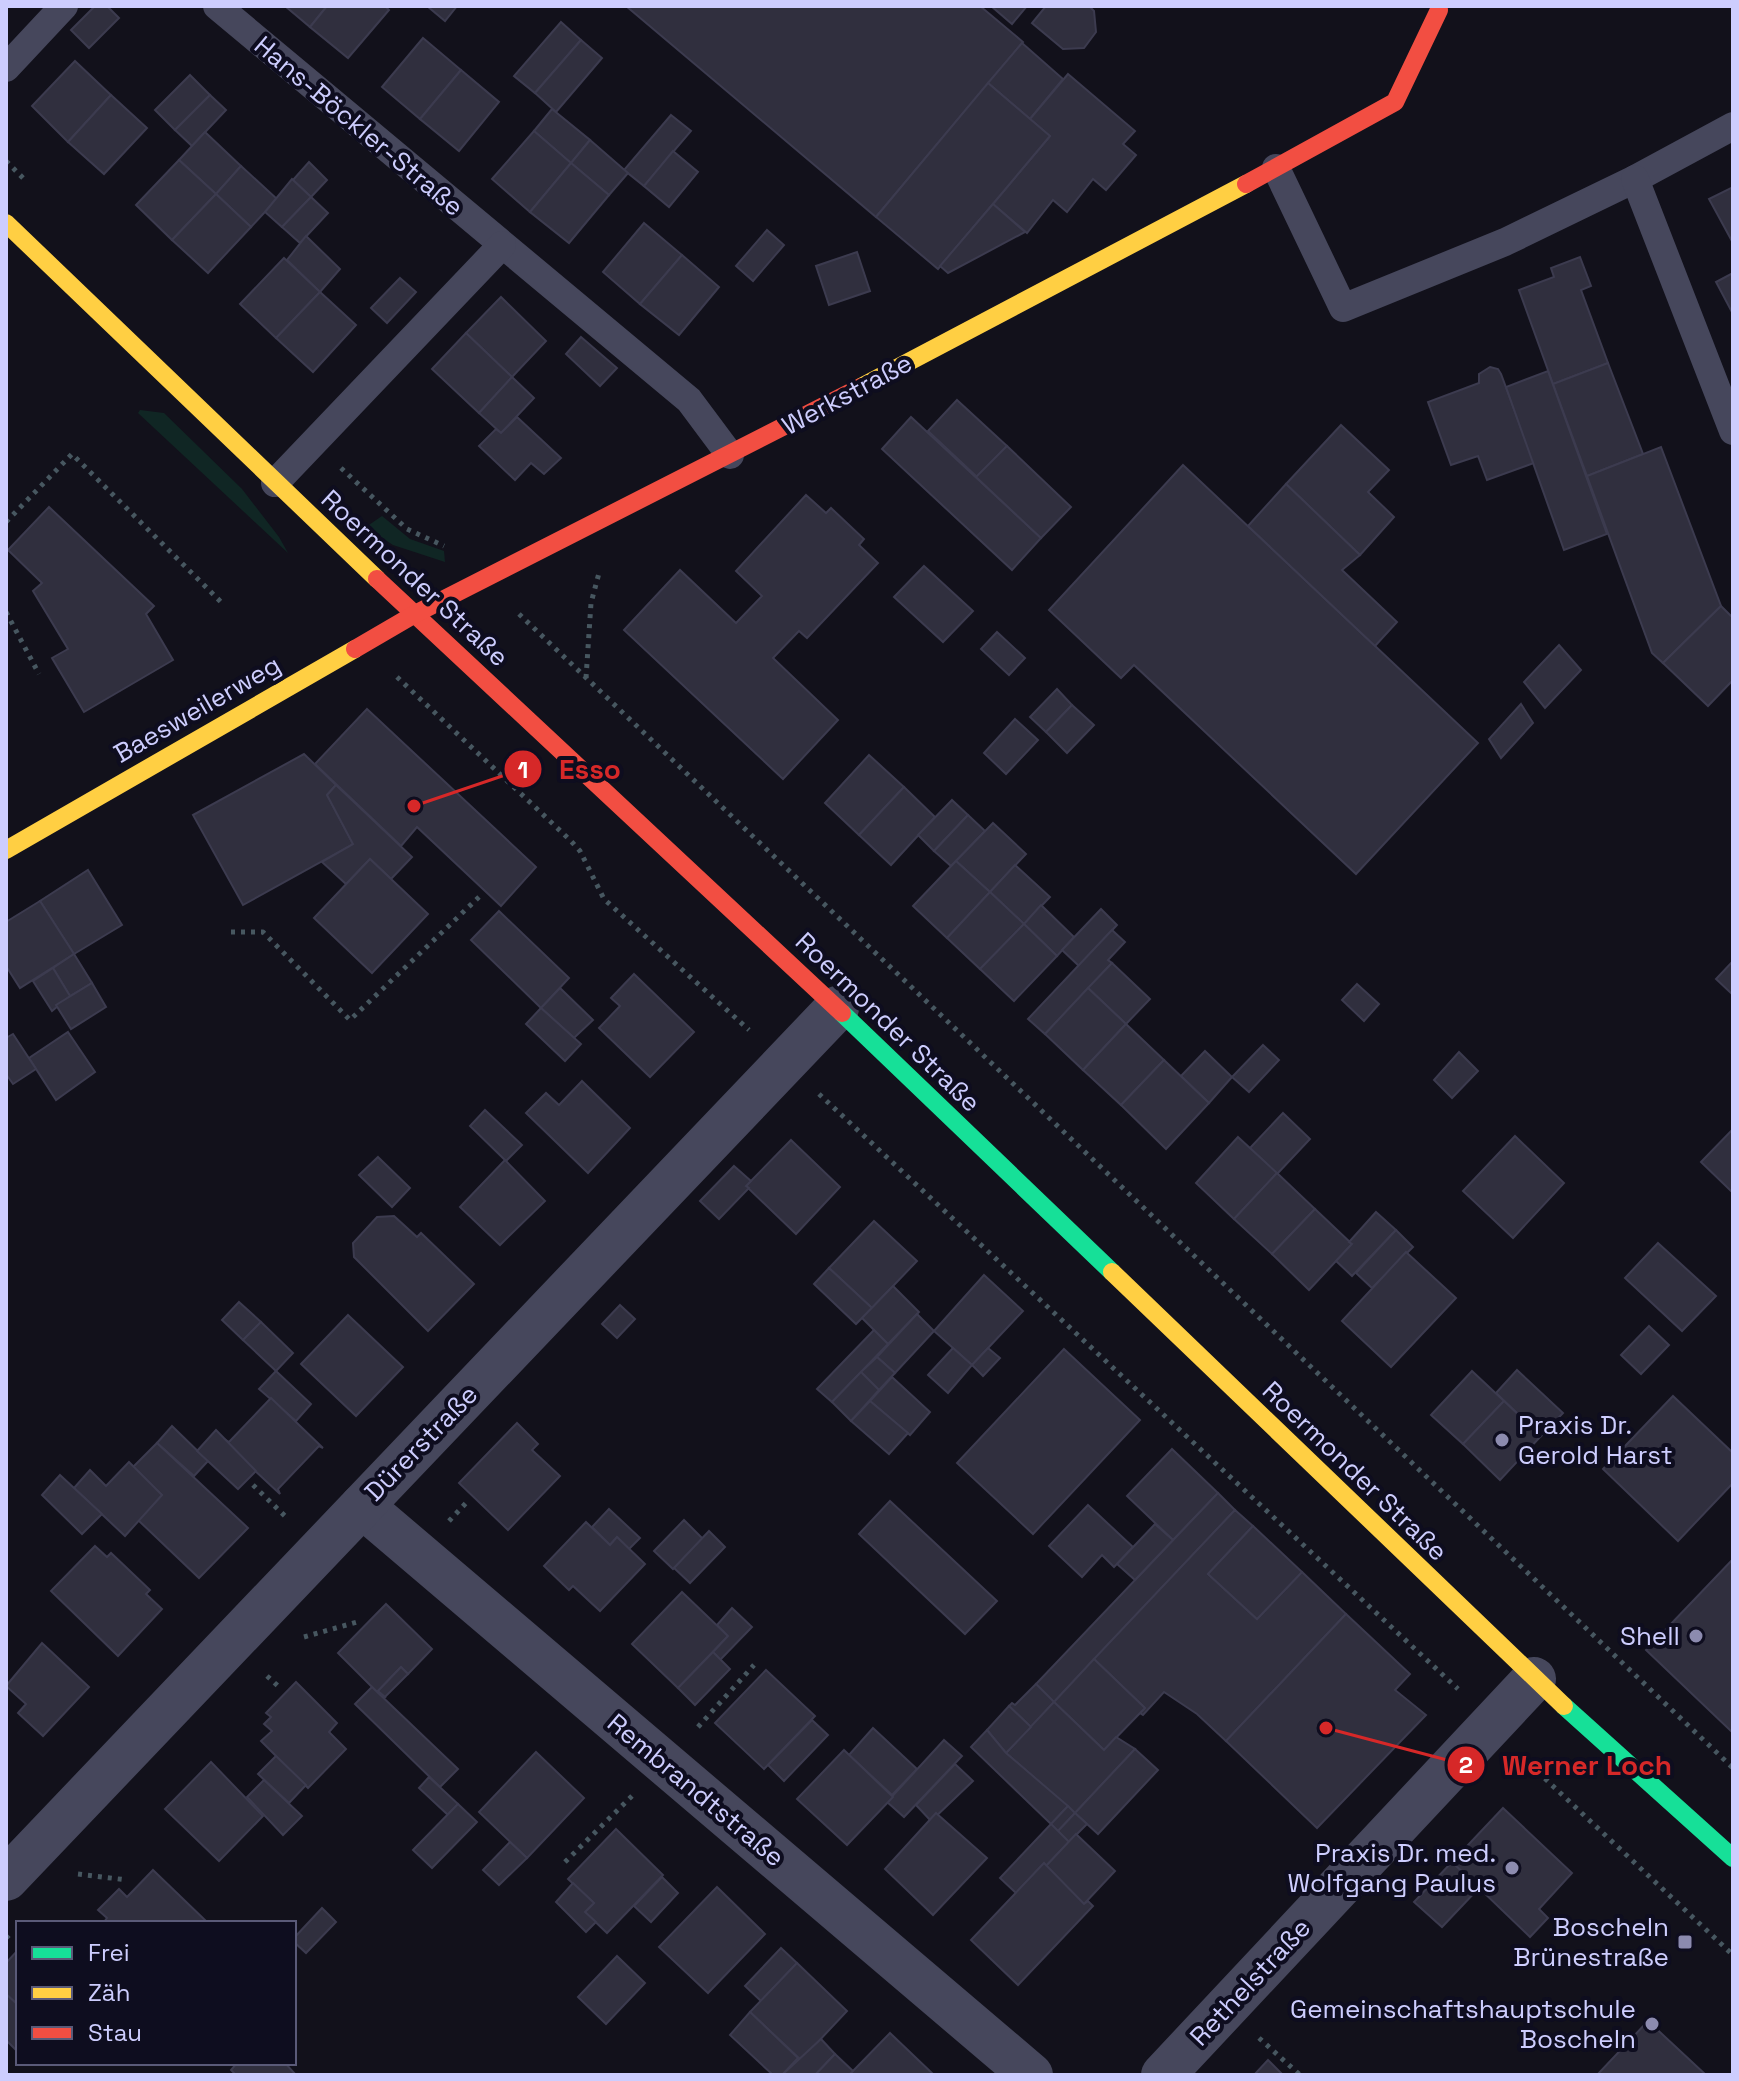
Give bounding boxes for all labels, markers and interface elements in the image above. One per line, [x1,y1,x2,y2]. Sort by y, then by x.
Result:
street label: Hans-Böckler-Straße [247,28,471,224]
street label: Werkstraße [776,346,918,442]
street label: Roermonder Straße [314,482,516,674]
street label: Baesweilerweg [107,647,287,771]
callout: Esso [503,743,637,795]
text: Esso [559,751,621,787]
text: 1 [518,754,528,785]
street label: Roermonder Straße [788,925,988,1119]
street label: Roermonder Straße [1255,1374,1455,1568]
street label: Dürerstraße [357,1378,485,1508]
place label: Praxis Dr. Gerold Harst [1518,1408,1673,1472]
marker: Praxis Dr. Gerold Harst [1493,1431,1511,1449]
place label: Shell [1620,1619,1680,1653]
marker: Shell [1687,1627,1705,1645]
street label: Rembrandtstraße [600,1706,792,1874]
callout: Werner Loch [1446,1739,1688,1791]
text: Werner Loch [1502,1747,1672,1783]
text: 2 [1459,1749,1473,1780]
place label: Praxis Dr. med. Wolfgang Paulus [1287,1836,1496,1900]
marker: Praxis Dr. med. Wolfgang Paulus [1503,1859,1521,1877]
place label: Boscheln Brünestraße [1513,1910,1669,1974]
street label: Rethelstraße [1182,1911,1318,2053]
legend [16,1921,296,2065]
marker: Boscheln Brünestraße [1676,1933,1694,1951]
text: Frei [88,1937,130,1968]
text: Zäh [88,1977,130,2008]
place label: Gemeinschaftshauptschule Boscheln [1290,1992,1636,2056]
marker: Gemeinschaftshauptschule Boscheln [1643,2015,1661,2033]
text: Stau [88,2017,142,2048]

